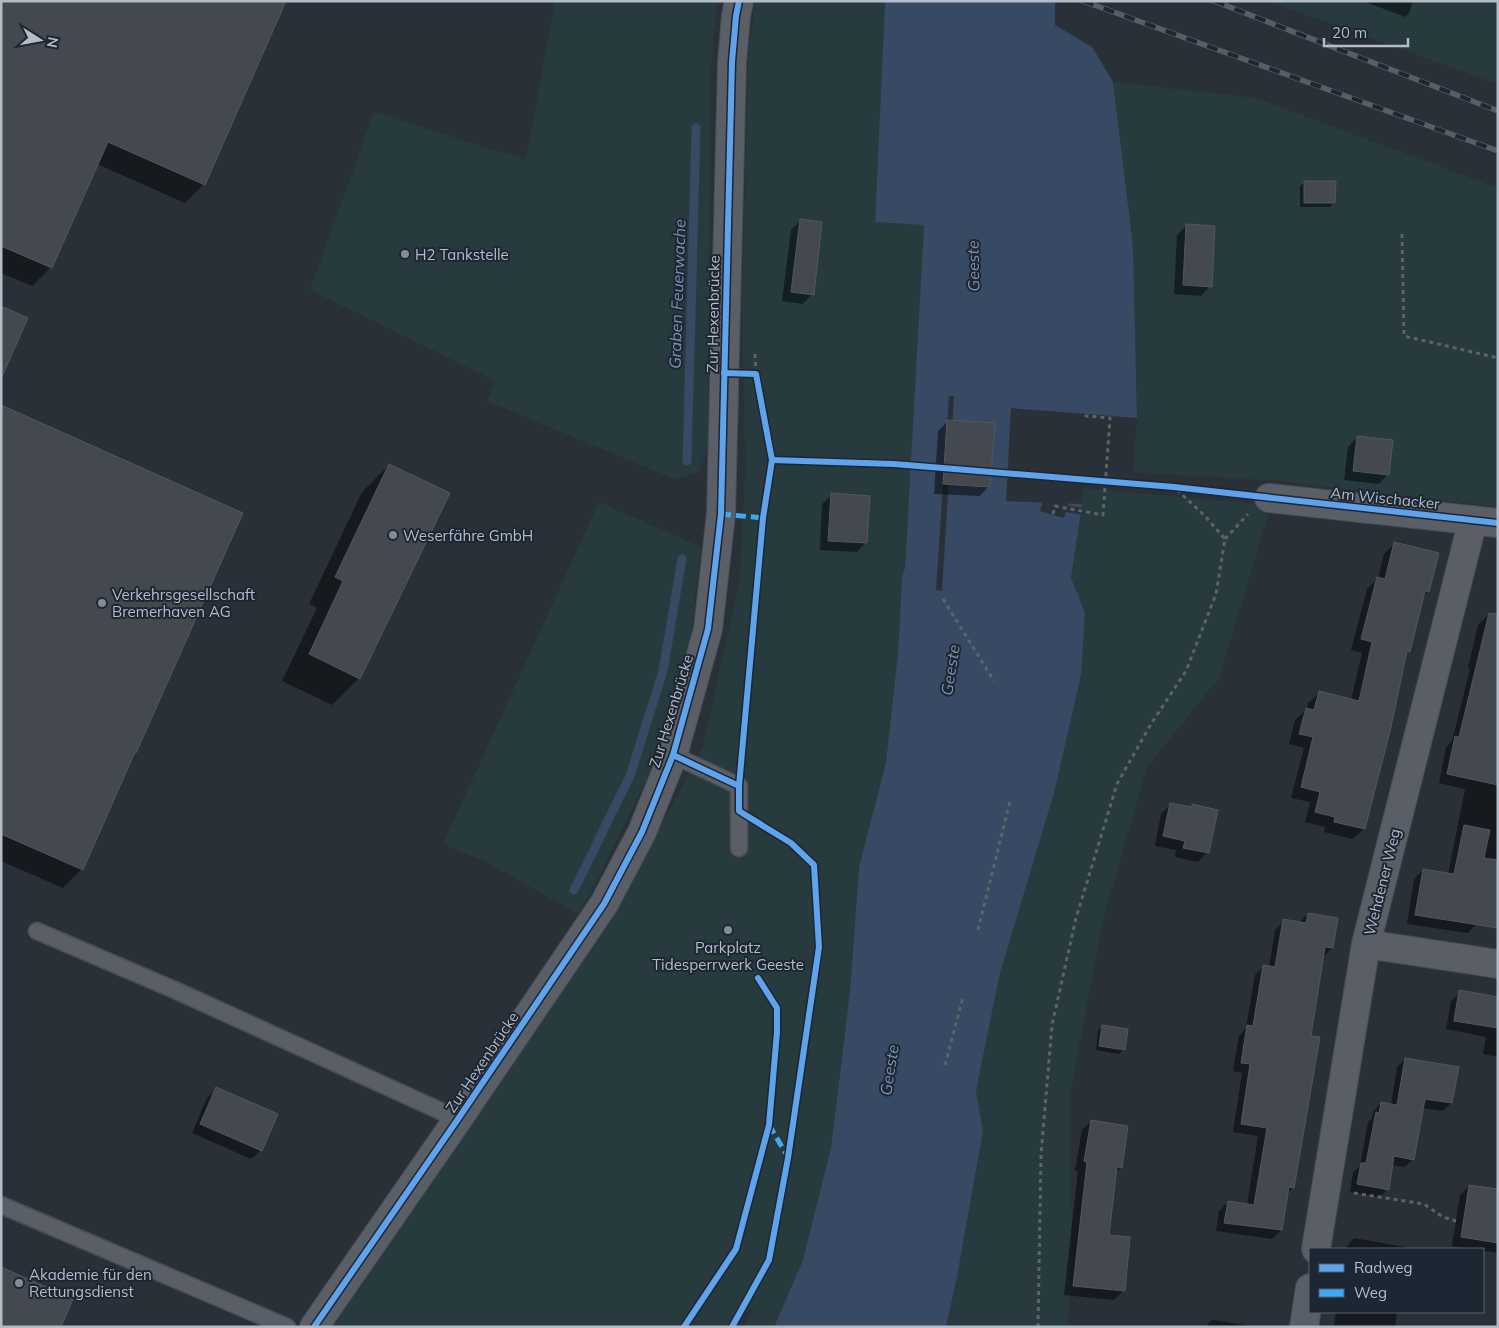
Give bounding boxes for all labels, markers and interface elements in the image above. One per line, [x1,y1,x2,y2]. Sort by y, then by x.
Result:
north arrow [15,15,65,65]
scale bar [1324,15,1408,47]
text: 20 m [1332,23,1367,42]
text: N [43,36,63,49]
water label: Graben Feuerwache [664,218,690,369]
water label: Geeste [963,240,983,292]
place label: H2 Tankstelle [415,245,509,264]
marker: H2 Tankstelle [399,248,411,260]
street label: Zur Hexenbrücke [702,255,724,373]
street label: Am Wischacker [1330,483,1441,513]
place label: Weserfähre GmbH [403,526,533,545]
marker: Weserfähre GmbH [387,529,399,541]
place label: Verkehrsgesellschaft Bremerhaven AG [112,585,255,621]
marker: Verkehrsgesellschaft Bremerhaven AG [96,597,108,609]
water label: Geeste [936,643,964,697]
street label: Zur Hexenbrücke [645,652,697,770]
street label: Wehdener Weg [1360,827,1404,937]
marker: Parkplatz Tidesperrwerk Geeste [722,924,734,936]
place label: Parkplatz Tidesperrwerk Geeste [652,938,804,974]
street label: Zur Hexenbrücke [441,1008,523,1116]
water label: Geeste [875,1043,903,1097]
legend [1309,1248,1484,1313]
text: Radweg [1354,1258,1412,1277]
place label: Akademie für den Rettungsdienst [29,1265,152,1301]
marker: Akademie für den Rettungsdienst [13,1277,25,1289]
text: Weg [1354,1283,1387,1302]

